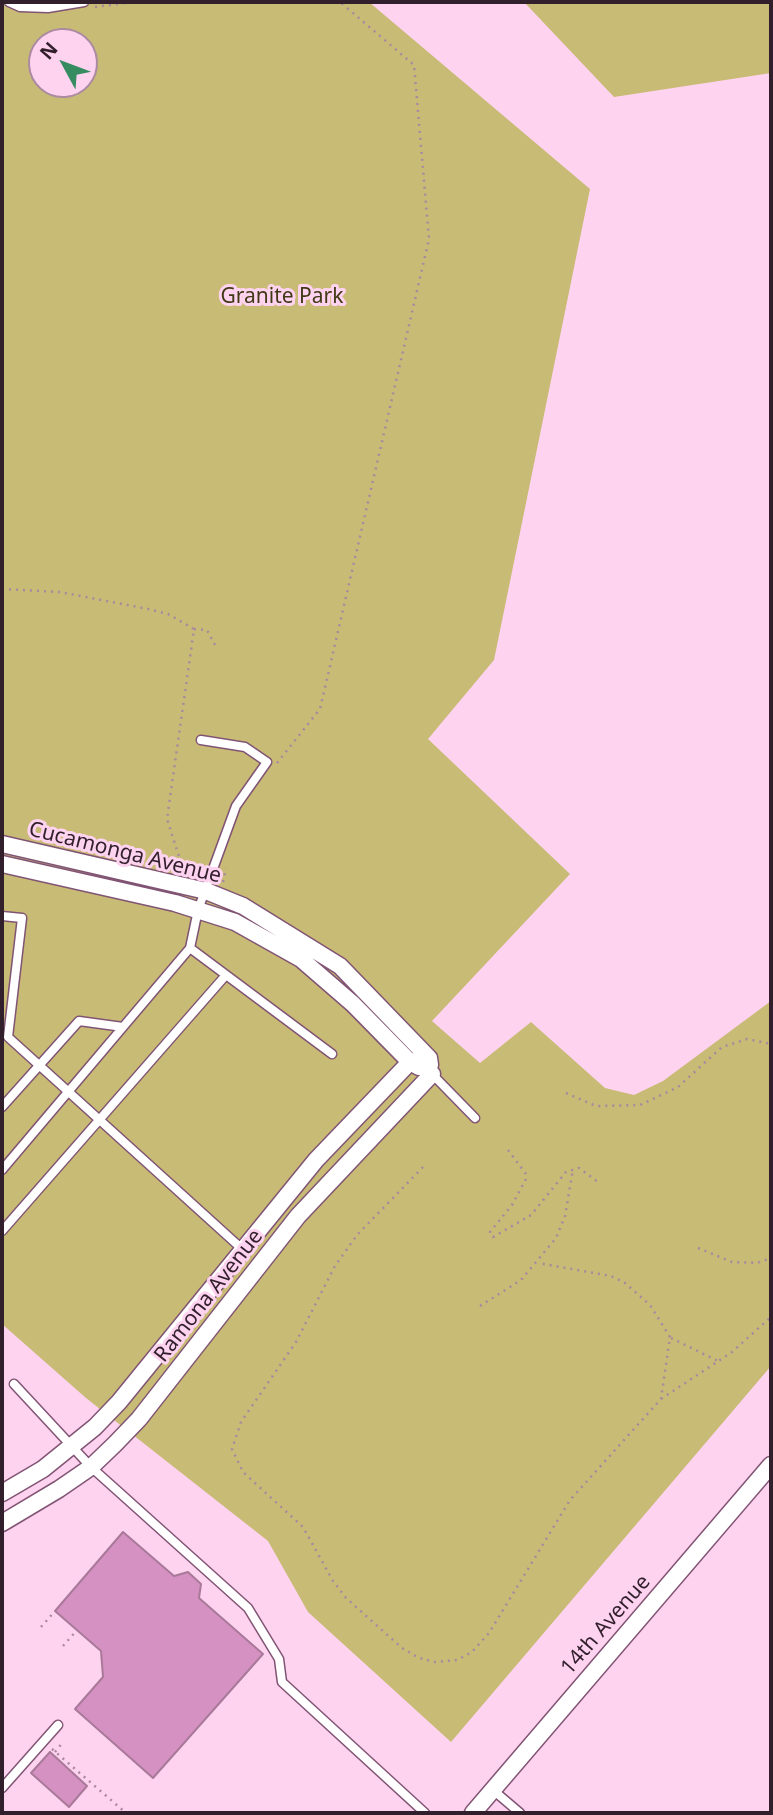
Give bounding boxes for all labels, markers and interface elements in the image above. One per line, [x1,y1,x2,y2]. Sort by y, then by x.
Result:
north arrow [28,28,98,98]
text: N [34,36,64,65]
park label: Granite Park [221,284,343,310]
street label: Cucamonga Avenue [26,817,224,889]
street label: Ramona Avenue [149,1225,269,1367]
street label: 14th Avenue [556,1570,656,1680]

